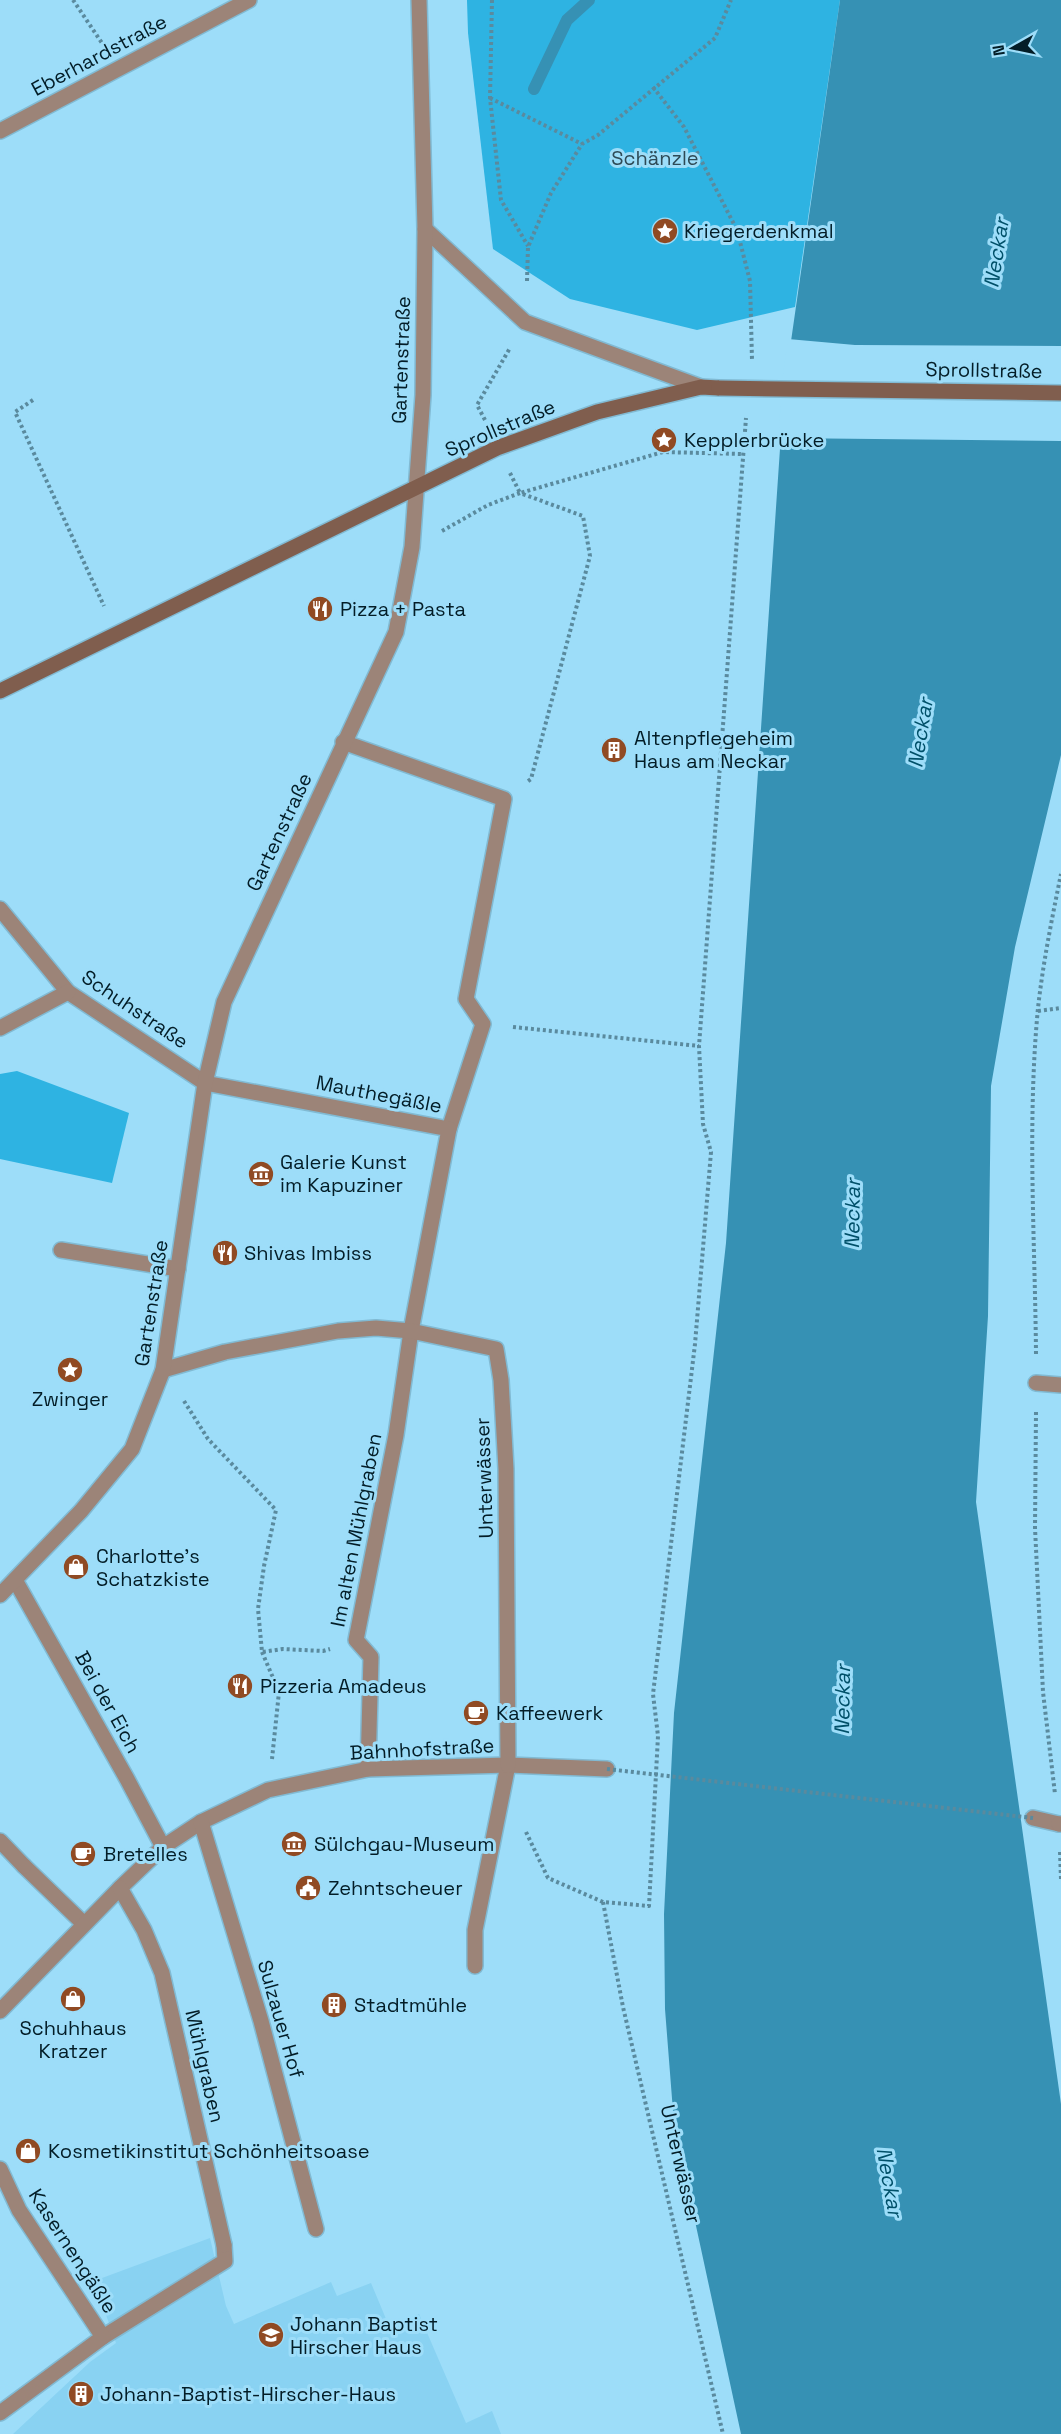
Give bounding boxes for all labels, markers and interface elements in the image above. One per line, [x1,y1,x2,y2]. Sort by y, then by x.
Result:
street label: Eberhardstraße [27,8,171,102]
north arrow [983,18,1043,78]
text: N [987,43,1010,57]
park label: Schänzle [611,145,699,171]
water label: Neckar [977,214,1015,290]
place icon: Kriegerdenkmal [650,216,680,246]
place label: Kriegerdenkmal [684,218,834,244]
street label: Gartenstraße [386,296,416,424]
street label: Sprollstraße [925,356,1043,384]
street label: Sprollstraße [441,393,559,463]
place icon: Kepplerbrücke [649,425,679,455]
place label: Kepplerbrücke [684,427,824,453]
restaurant icon: Pizza + Pasta [305,594,335,624]
place label: Pizza + Pasta [340,596,466,622]
water label: Neckar [901,694,939,770]
place label: Altenpflegeheim Haus am Neckar [634,725,793,774]
building icon: Altenpflegeheim Haus am Neckar [599,735,629,765]
street label: Gartenstraße [240,769,318,895]
street label: Schuhstraße [77,964,193,1054]
street label: Mauthegäßle [314,1069,444,1119]
place label: Galerie Kunst im Kapuziner [280,1149,407,1198]
museum icon: Galerie Kunst im Kapuziner [246,1159,276,1189]
water label: Neckar [838,1177,866,1249]
street label: Gartenstraße [128,1238,174,1368]
restaurant icon: Shivas Imbiss [210,1238,240,1268]
place label: Shivas Imbiss [244,1240,372,1266]
place icon: Zwinger [55,1355,85,1385]
place label: Zwinger [32,1386,108,1412]
street label: Unterwässer [469,1417,499,1539]
street label: Im alten Mühlgraben [324,1431,388,1629]
place label: Charlotte's Schatzkiste [96,1543,210,1592]
shop icon: Charlotte's Schatzkiste [61,1552,91,1582]
street label: Bei der Eich [69,1646,147,1758]
water label: Neckar [828,1663,856,1735]
restaurant icon: Pizzeria Amadeus [225,1671,255,1701]
place label: Pizzeria Amadeus [260,1673,427,1699]
cafe icon: Kaffeewerk [461,1698,491,1728]
place label: Kaffeewerk [496,1700,604,1726]
street label: Bahnhofstraße [349,1732,495,1766]
museum icon: Sülchgau-Museum [279,1829,309,1859]
place label: Sülchgau-Museum [314,1831,494,1857]
cafe icon: Bretelles [68,1839,98,1869]
place label: Bretelles [103,1841,188,1867]
public building icon: Zehntscheuer [293,1873,323,1903]
place label: Zehntscheuer [328,1875,463,1901]
street label: Sulzauer Hof [252,1957,310,2081]
shop icon: Schuhhaus Kratzer [58,1984,88,2014]
building icon: Stadtmühle [319,1990,349,2020]
place label: Stadtmühle [354,1992,467,2018]
street label: Mühlgraben [179,2007,231,2125]
place label: Schuhhaus Kratzer [19,2015,127,2064]
street label: Unterwässer [655,2102,707,2226]
shop icon: Kosmetikinstitut Schönheitsoase [13,2136,43,2166]
place label: Kosmetikinstitut Schönheitsoase [48,2138,370,2164]
water label: Neckar [871,2145,910,2221]
street label: Kasernengäßle [23,2184,123,2318]
place label: Johann Baptist Hirscher Haus [290,2311,438,2360]
school or university icon: Johann Baptist Hirscher Haus [256,2320,286,2350]
building icon: Johann-Baptist-Hirscher-Haus [66,2379,96,2409]
place label: Johann-Baptist-Hirscher-Haus [100,2381,396,2407]

